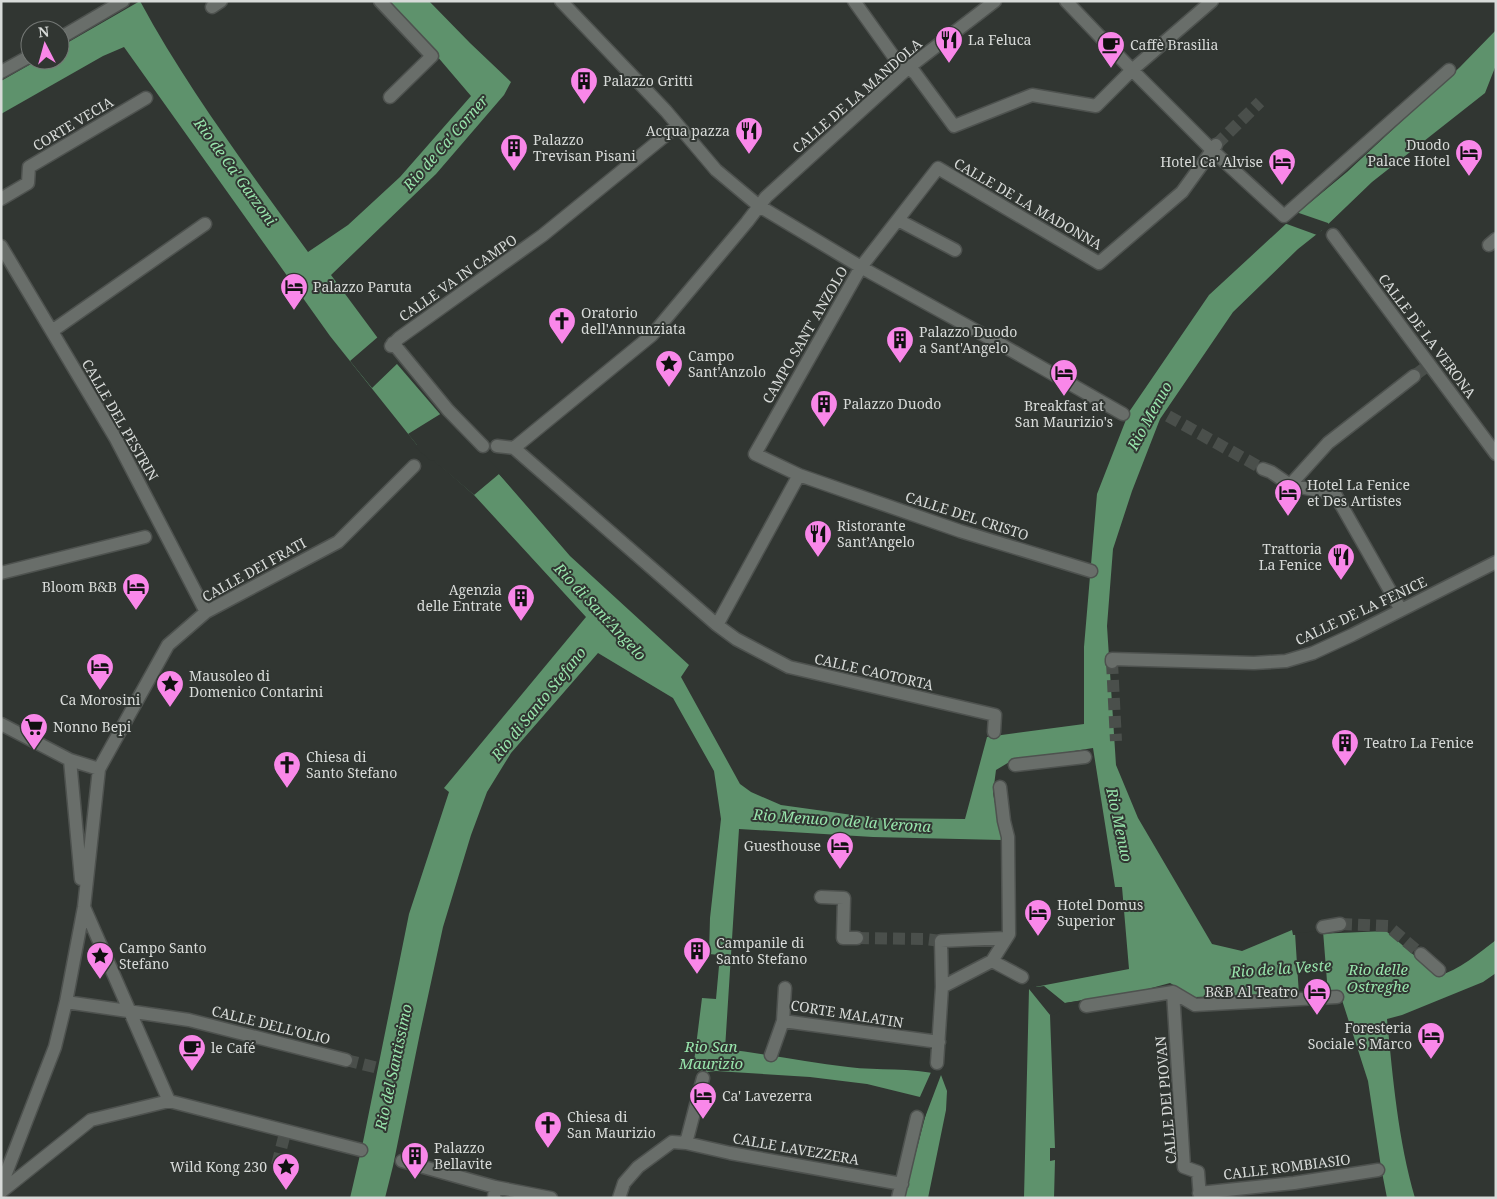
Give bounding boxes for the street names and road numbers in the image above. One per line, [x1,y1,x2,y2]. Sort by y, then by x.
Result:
street label: CALLE DE LA MANDOLA [788,34,926,157]
street label: CORTE VECIA [29,92,117,155]
street label: CALLE DE LA MADONNA [951,153,1106,254]
street label: CALLE VA IN CAMPO [395,230,521,326]
street label: CAMPO SANT' ANZOLO [757,263,852,407]
street label: CALLE DE LA VERONA [1374,270,1481,402]
street label: CALLE DEL PESTRIN [78,355,163,484]
street label: CALLE DEL CRISTO [903,487,1031,544]
street label: CALLE DEI FRATI [198,533,309,606]
street label: CALLE DE LA FENICE [1292,572,1430,649]
street label: CALLE CAOTORTA [813,649,936,694]
street label: CORTE MALATIN [789,995,905,1032]
street label: CALLE DELL'OLIO [210,1001,332,1048]
street label: CALLE DEI PIOVAN [1150,1035,1181,1165]
street label: CALLE LAVEZZERA [731,1128,861,1169]
street label: CALLE ROMBIASIO [1222,1149,1352,1184]

